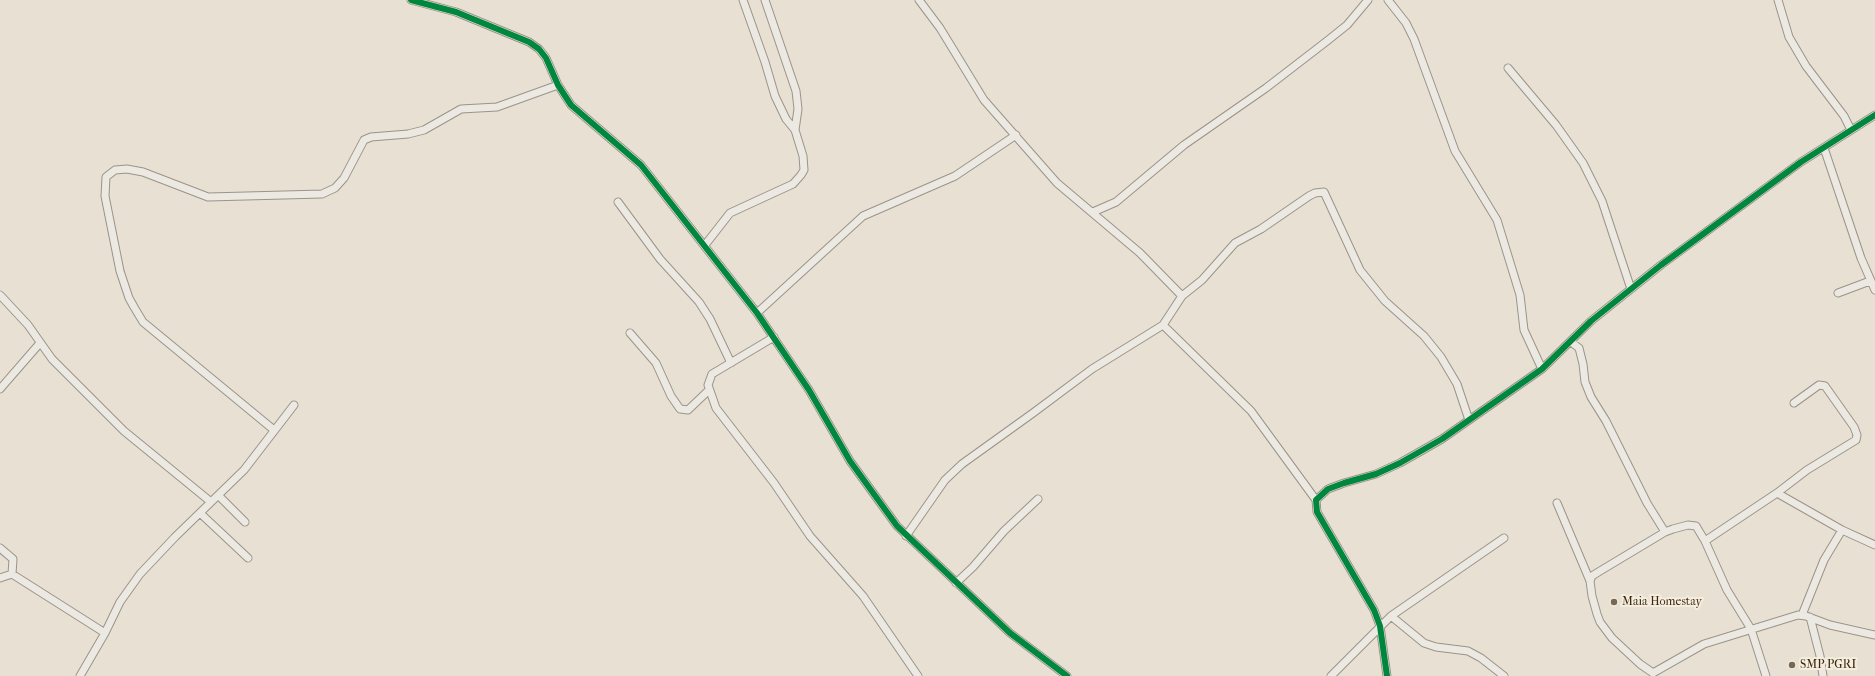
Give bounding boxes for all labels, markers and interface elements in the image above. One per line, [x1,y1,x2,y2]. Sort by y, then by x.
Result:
place label: Maia Homestay [1622,595,1702,609]
marker: Maia Homestay [1609,597,1619,607]
place label: SMP PGRI [1800,658,1856,672]
marker: SMP PGRI [1787,660,1797,670]

